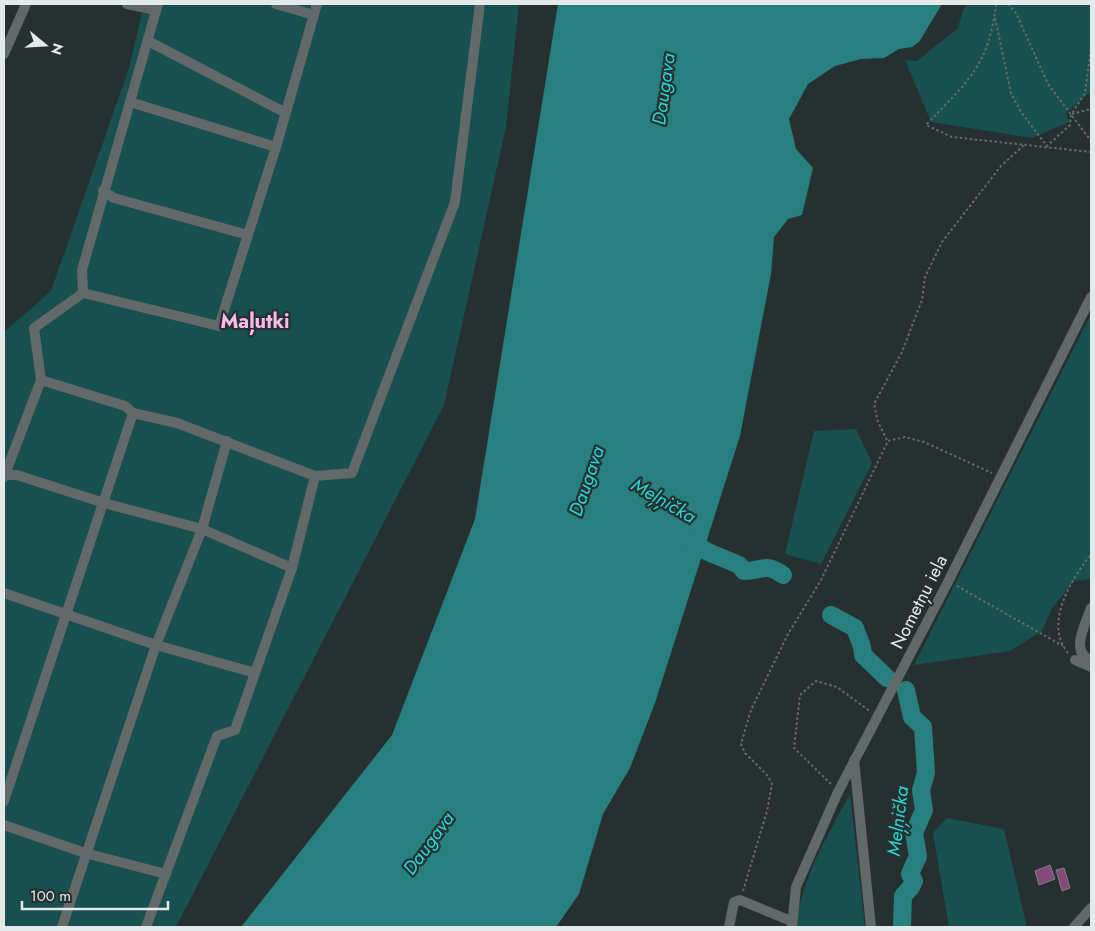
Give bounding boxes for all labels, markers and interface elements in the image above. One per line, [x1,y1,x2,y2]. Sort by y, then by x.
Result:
north arrow [20,20,70,70]
text: N [46,41,69,57]
water label: Daugava [645,51,682,127]
district label: Maļutki [221,307,289,336]
water label: Daugava [562,442,611,520]
water label: Meļņička [626,471,701,530]
street label: Nometņu iela [884,550,954,654]
water label: Meļņička [880,784,915,858]
water label: Daugava [396,806,461,880]
scale bar [22,878,169,910]
text: 100 m [30,885,71,907]

